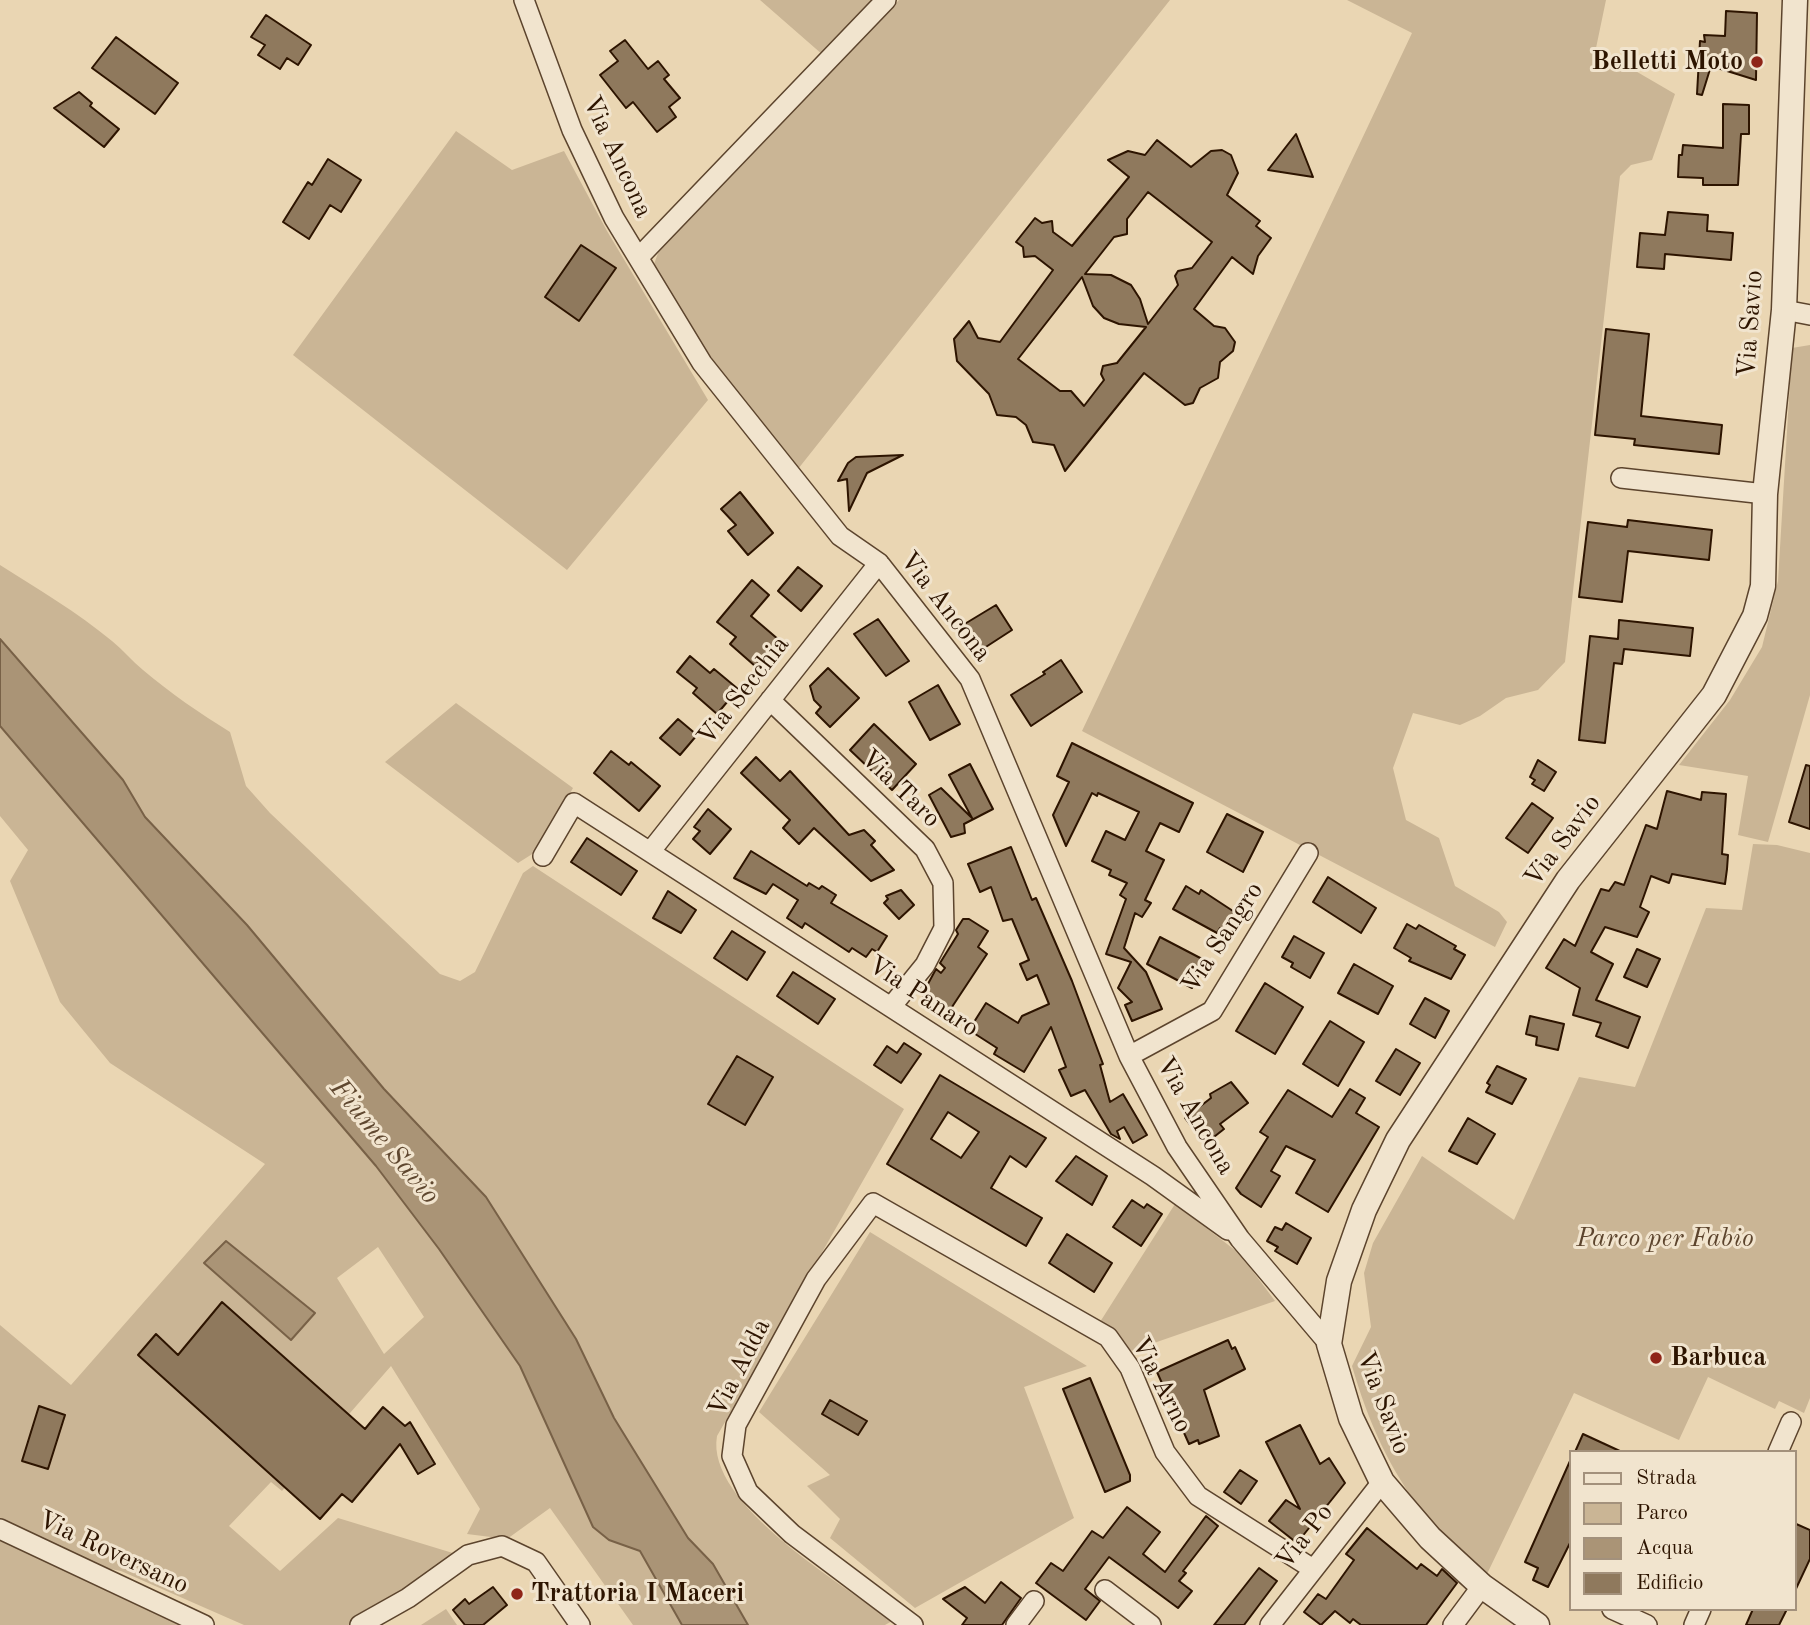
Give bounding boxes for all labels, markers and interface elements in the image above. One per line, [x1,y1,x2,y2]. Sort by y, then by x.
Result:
place label: Belletti Moto [1591,46,1743,78]
marker: Belletti Moto [1749,54,1765,70]
street label: Via Ancona [575,91,659,223]
street label: Via Savio [1732,269,1770,379]
street label: Via Ancona [892,546,998,668]
street label: Via Secchia [691,630,797,752]
street label: Via Taro [853,743,947,835]
street label: Via Savio [1518,789,1608,893]
street label: Via Sangro [1175,876,1271,1000]
street label: Via Panaro [862,950,984,1044]
street label: Via Ancona [1149,1051,1241,1181]
water label: Fiume Savio [322,1072,446,1212]
park label: Parco per Fabio [1576,1223,1754,1255]
street label: Via Adda [702,1314,778,1422]
street label: Via Arno [1124,1332,1198,1438]
place label: Barbuca [1670,1342,1766,1374]
street label: Via Savio [1349,1347,1417,1459]
marker: Barbuca [1648,1350,1664,1366]
legend [1568,1450,1796,1611]
text: Strada [1636,1468,1697,1489]
street label: Via Po [1270,1498,1340,1576]
text: Parco [1636,1503,1688,1524]
street label: Via Roversano [33,1504,193,1602]
text: Acqua [1636,1538,1693,1559]
text: Edificio [1636,1573,1704,1594]
place label: Trattoria I Maceri [531,1578,744,1610]
marker: Trattoria I Maceri [509,1586,525,1602]

